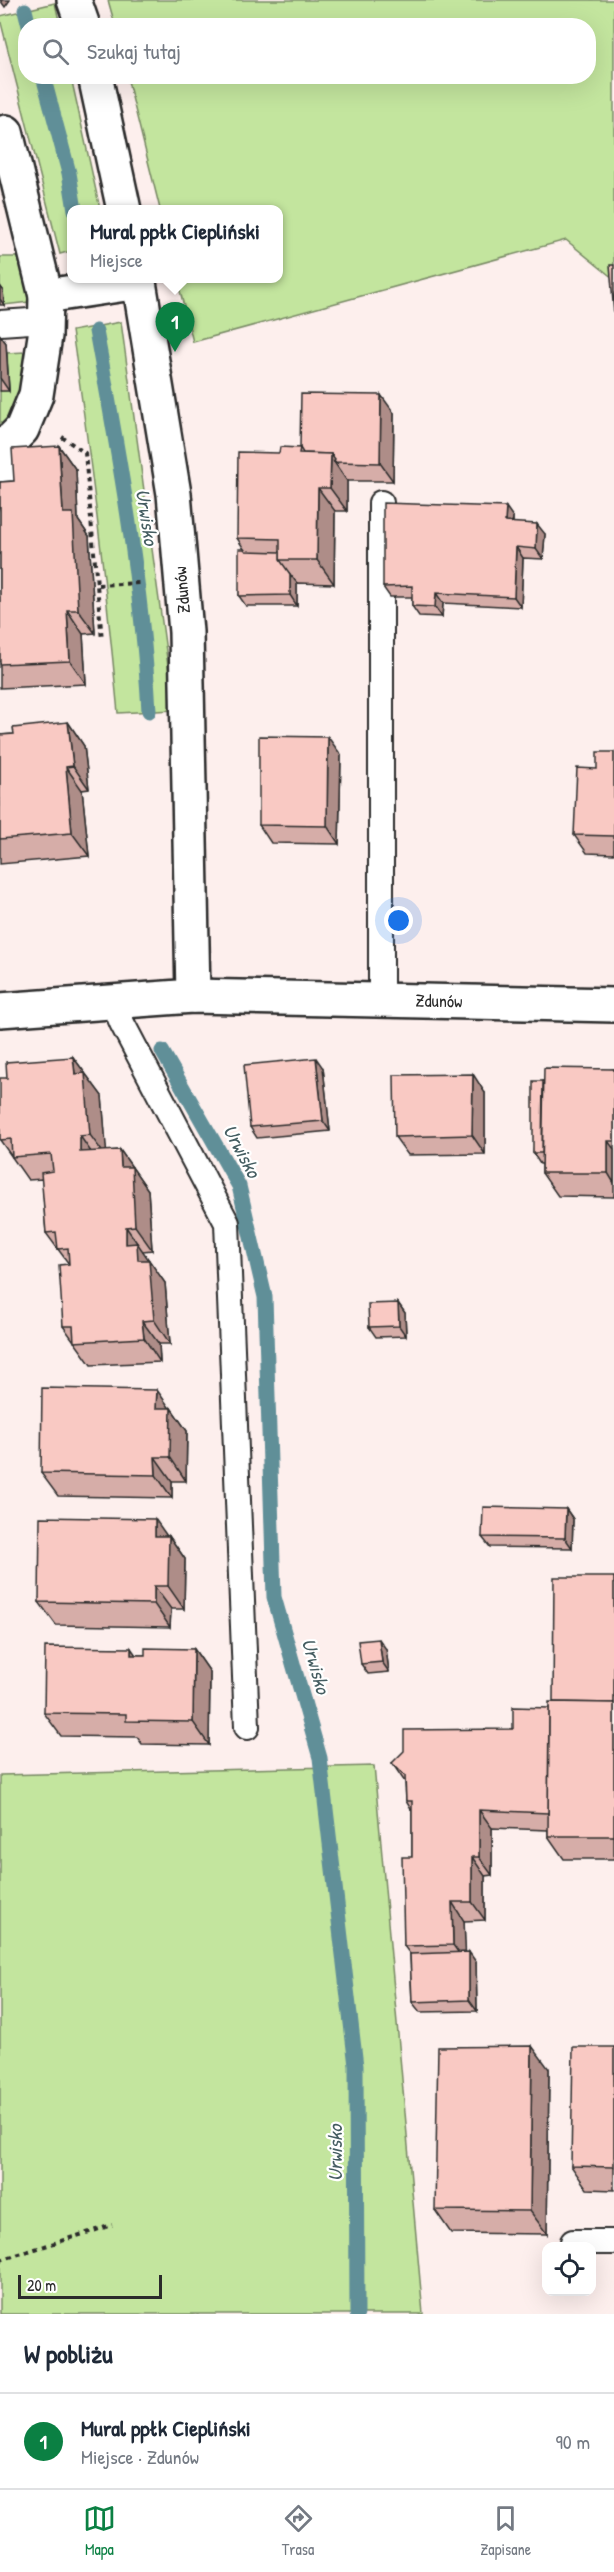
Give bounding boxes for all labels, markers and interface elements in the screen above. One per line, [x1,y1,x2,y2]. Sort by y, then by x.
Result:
search box [18,18,596,84]
icon: search [39,35,72,68]
text: Szukaj tutaj [87,36,181,66]
popup [67,205,283,283]
text: Mural ppłk Ciepliński [90,216,260,246]
text: Miejsce [90,246,143,273]
pin: 1 [156,302,195,352]
water label: Urwisko [130,487,166,549]
street label: Zdunów [167,566,196,615]
your location [384,906,413,935]
street label: Zdunów [415,988,463,1013]
water label: Urwisko [217,1119,269,1184]
water label: Urwisko [296,1635,338,1699]
water label: Urwisko [321,2123,348,2181]
map controls [542,2242,596,2296]
button: locate [542,2242,596,2296]
scale bar [18,2272,162,2300]
text: 20 m [27,2274,56,2296]
text: W pobliżu [24,2336,113,2371]
text: Mural ppłk Ciepliński [81,2413,251,2443]
text: 1 [40,2428,47,2455]
text: 90 m [556,2428,590,2455]
text: Miejsce · Zdunów [81,2443,199,2470]
tab: Mapa [83,2502,116,2560]
tab: Trasa [282,2502,315,2560]
tab: Zapisane [480,2502,531,2560]

